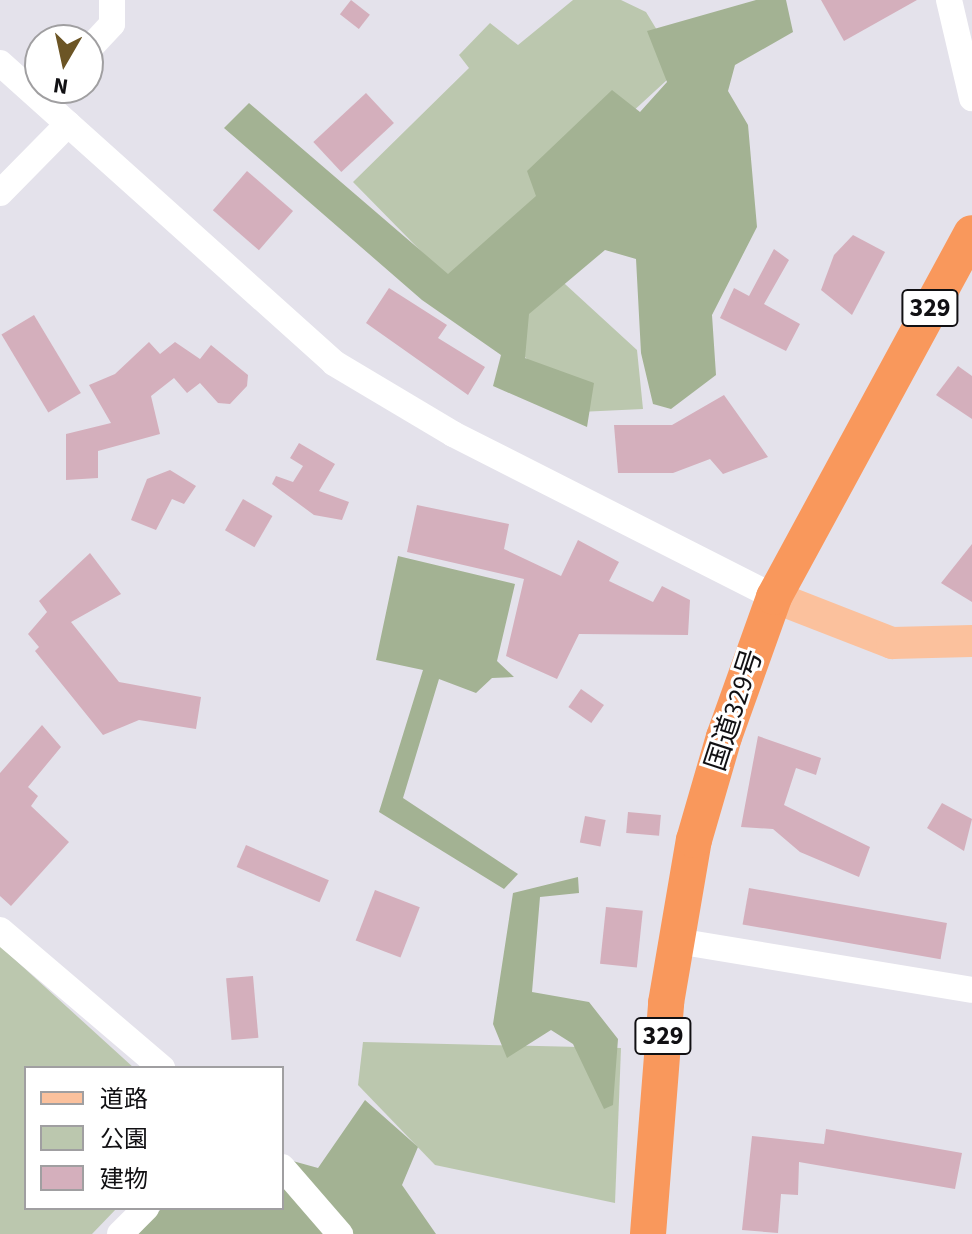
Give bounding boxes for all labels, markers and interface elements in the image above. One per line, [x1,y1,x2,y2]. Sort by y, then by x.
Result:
north arrow [24,24,104,104]
text: N [51,69,70,103]
road number: 329 [900,286,960,330]
street label: 国道329号 [699,645,769,775]
road number: 329 [633,1014,693,1058]
legend [24,1066,284,1210]
text: 道路 [100,1082,148,1117]
text: 公園 [100,1122,148,1157]
text: 建物 [100,1162,148,1197]

